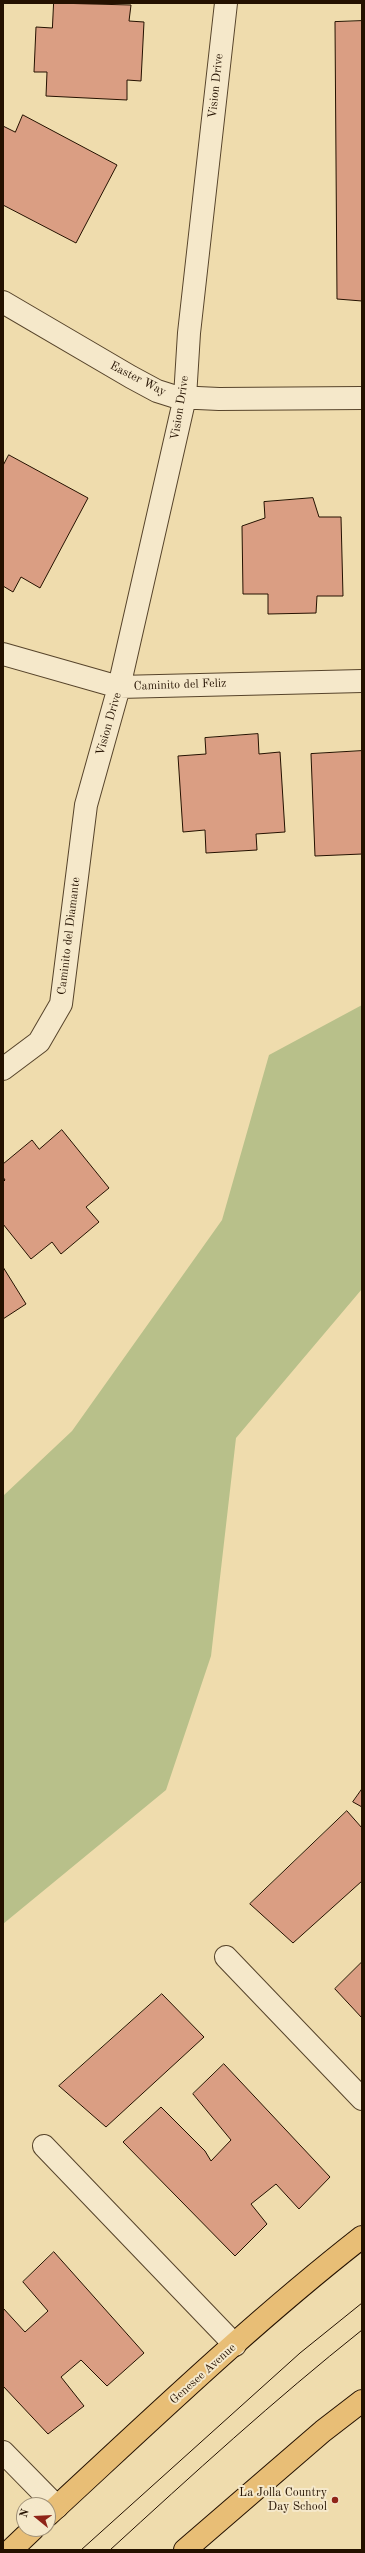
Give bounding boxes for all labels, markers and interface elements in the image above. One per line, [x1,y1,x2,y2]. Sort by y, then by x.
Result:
street label: Vision Drive [205,53,227,119]
street label: Easter Way [107,359,169,399]
street label: Vision Drive [168,375,192,441]
street label: Caminito del Feliz [133,676,227,694]
street label: Vision Drive [93,691,125,757]
street label: Caminito del Diamante [55,876,83,996]
street label: Genesee Avenue [167,2341,239,2407]
place label: La Jolla Country Day School [239,2486,327,2514]
marker: La Jolla Country Day School [330,2495,340,2505]
north arrow [16,2497,56,2537]
text: N [19,2508,32,2519]

